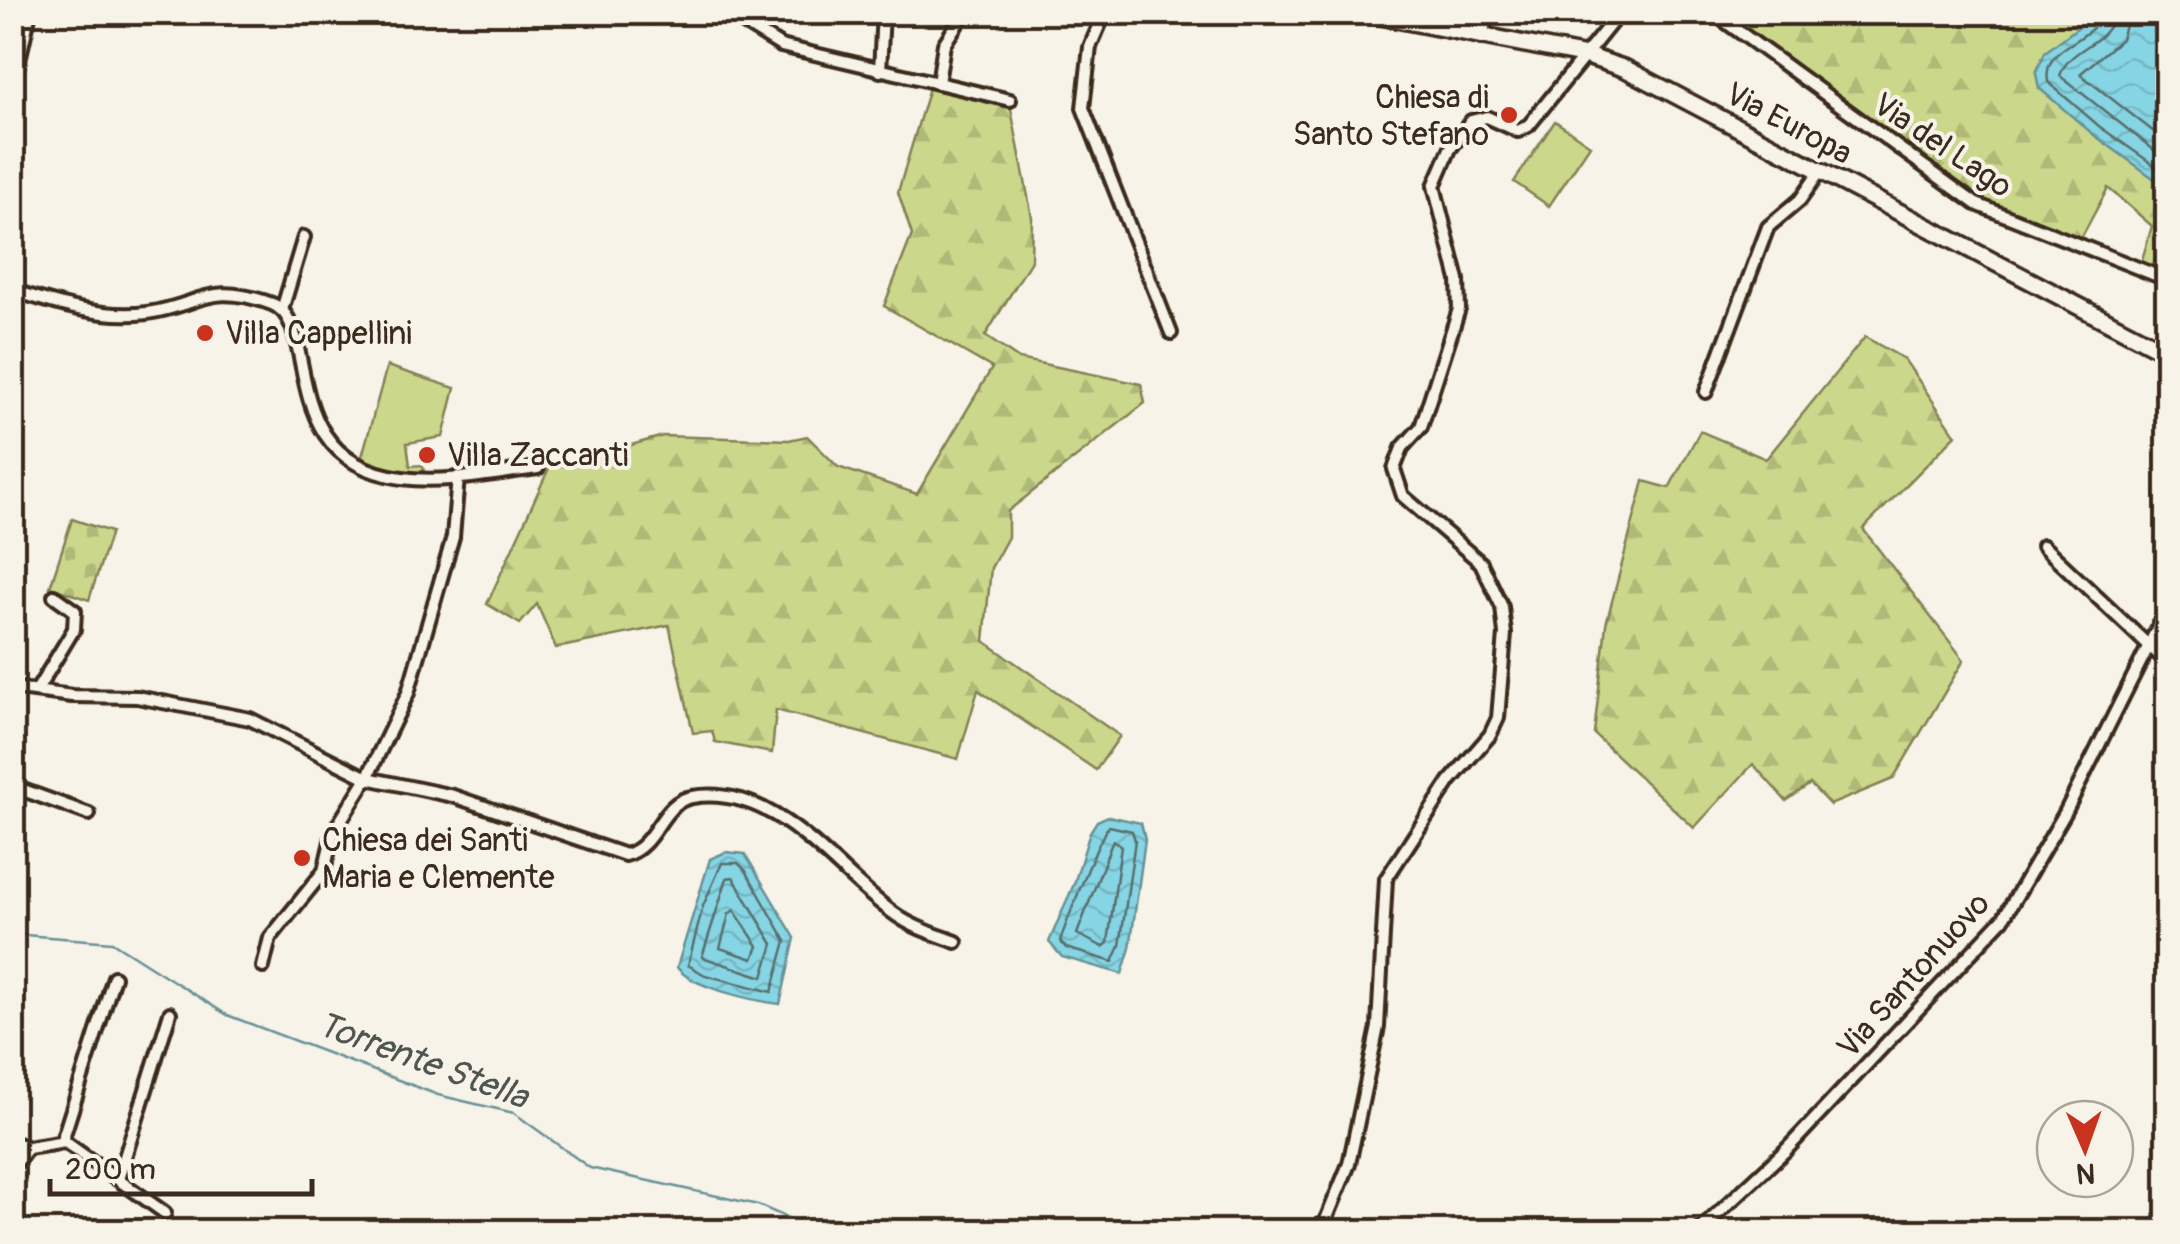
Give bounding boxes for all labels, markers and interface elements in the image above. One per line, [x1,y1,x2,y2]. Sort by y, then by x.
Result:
street label: Via Europa [1718,74,1859,174]
place label: Chiesa di Santo Stefano [1293,78,1489,155]
street label: Via del Lago [1865,85,2020,207]
marker: Chiesa di Santo Stefano [1498,104,1520,126]
place label: Villa Cappellini [225,314,412,354]
marker: Villa Cappellini [194,322,216,344]
place label: Villa Zaccanti [447,436,628,476]
marker: Villa Zaccanti [416,444,438,466]
place label: Chiesa dei Santi Maria e Clemente [322,821,555,898]
marker: Chiesa dei Santi Maria e Clemente [291,847,313,869]
street label: Via Santonuovo [1829,884,1999,1067]
water label: Torrente Stella [311,1003,535,1120]
north arrow [2035,1099,2135,1199]
scale bar [50,1134,312,1196]
text: 200 m [65,1151,156,1188]
text: N [2076,1155,2096,1190]

